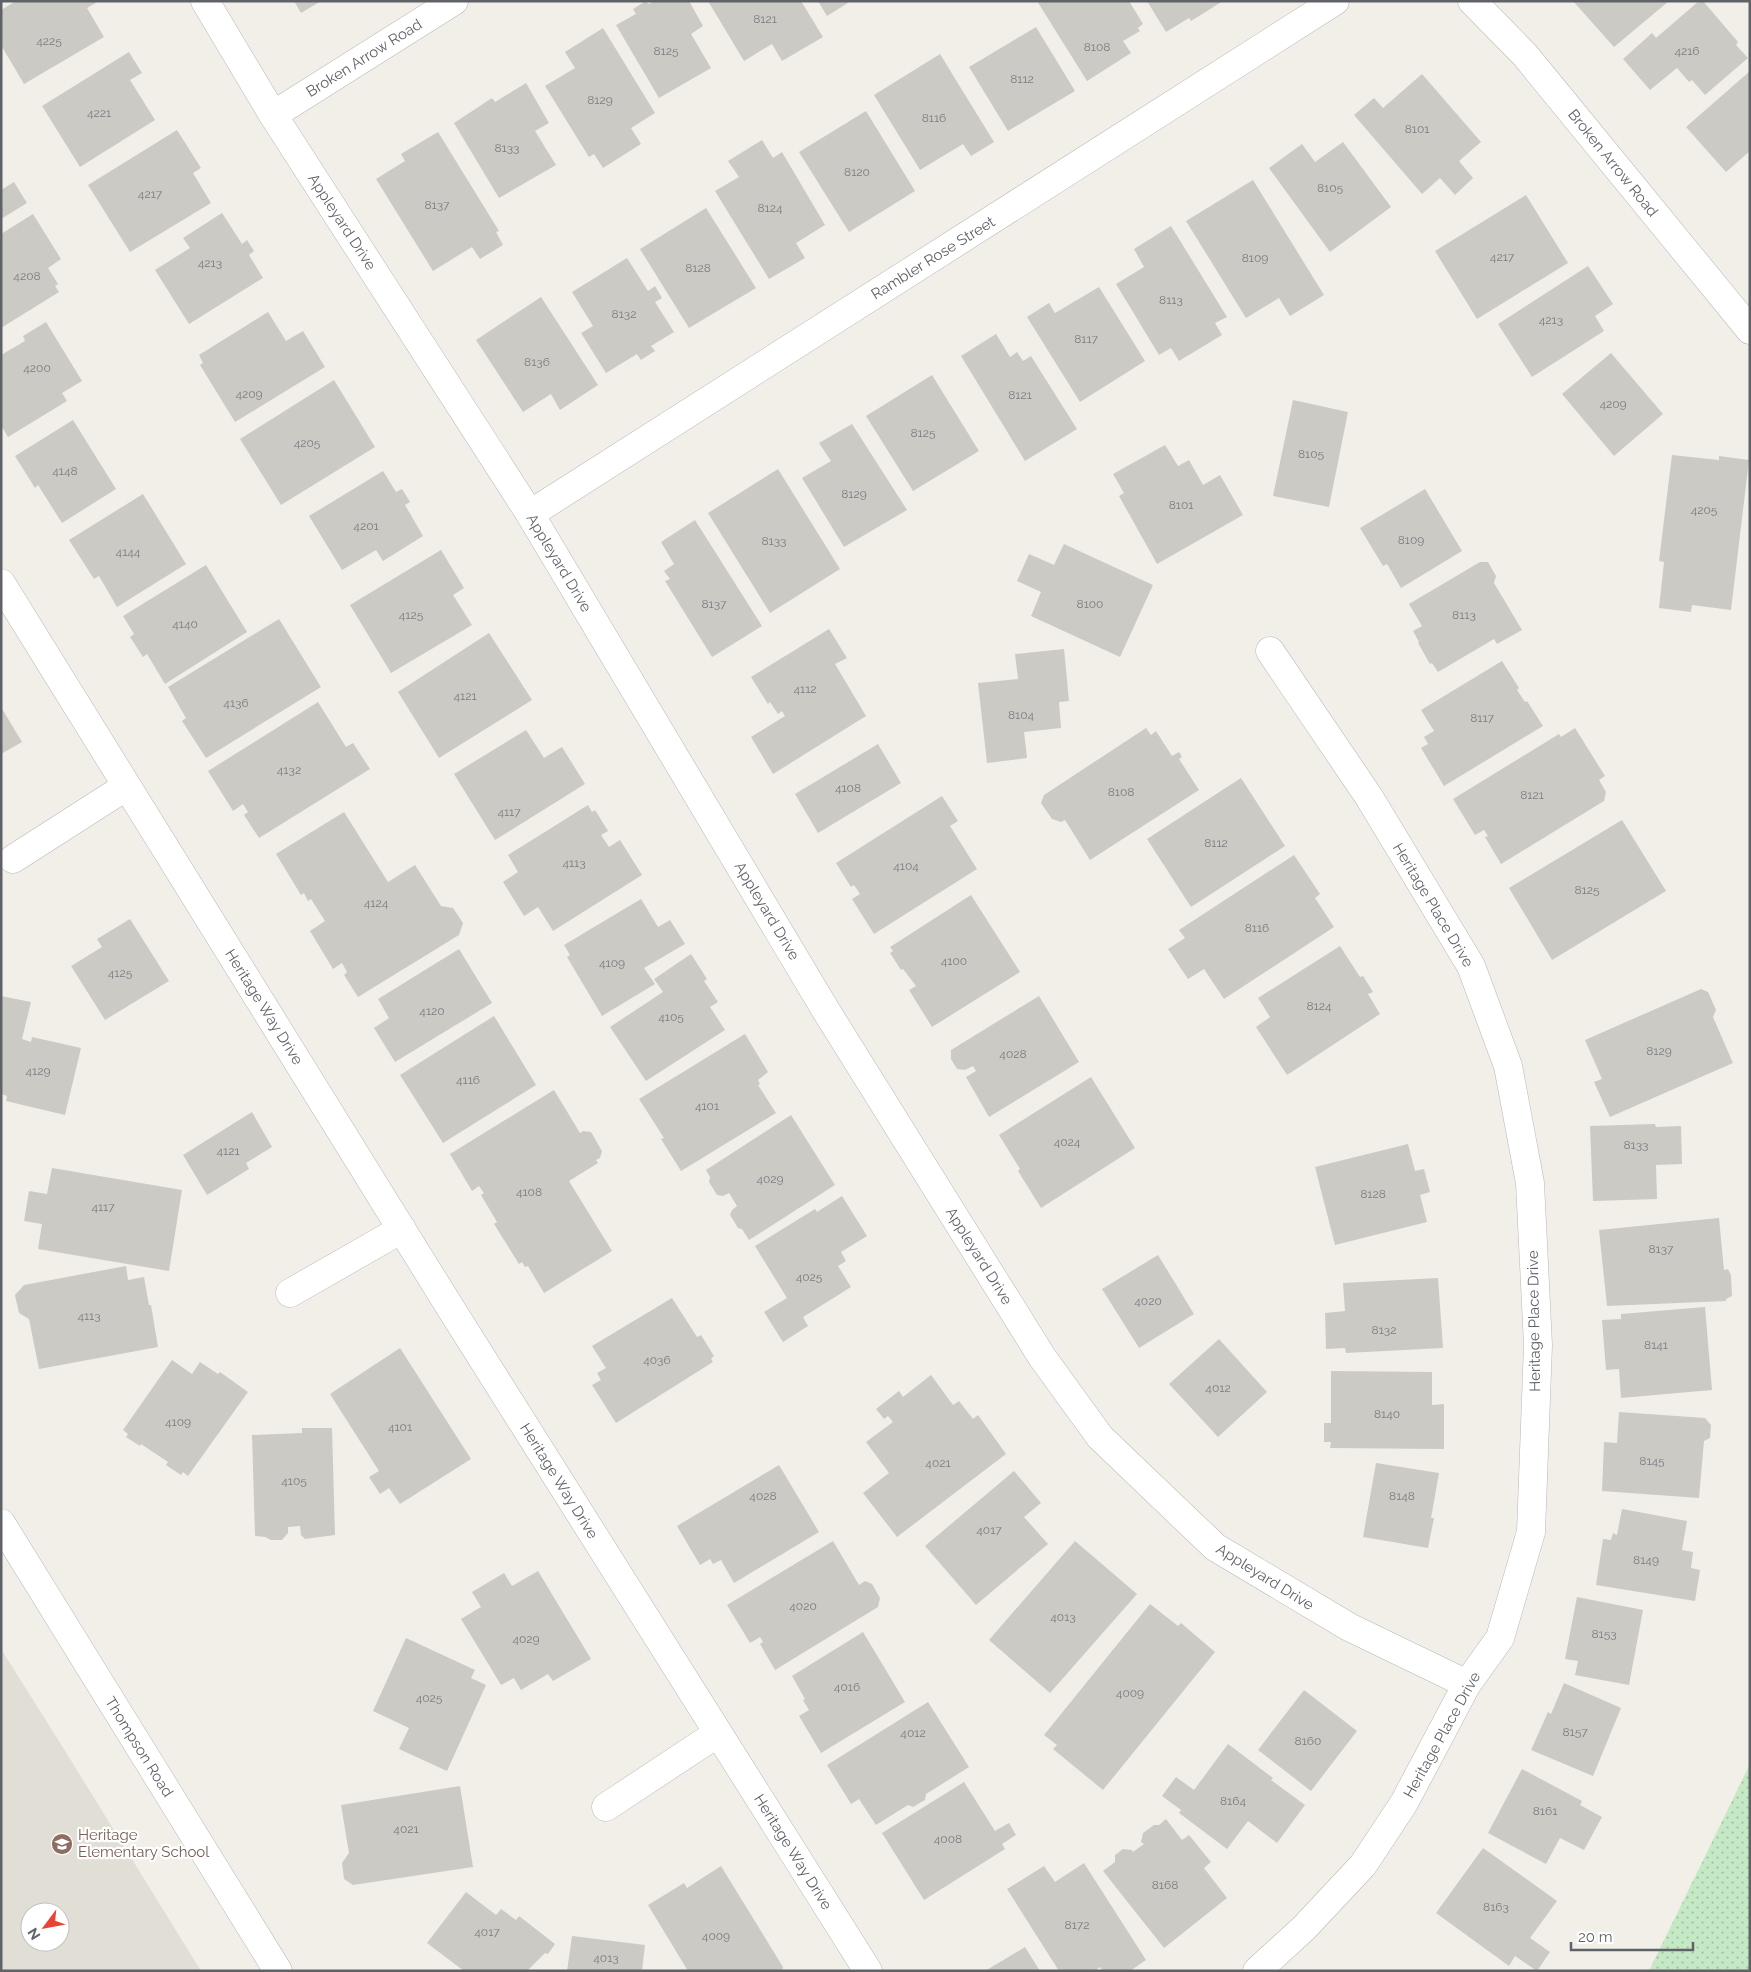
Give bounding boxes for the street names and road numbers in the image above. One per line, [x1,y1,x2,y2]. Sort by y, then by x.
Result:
street label: Broken Arrow Road [303,15,425,101]
street label: Broken Arrow Road [1564,106,1662,220]
street label: Appleyard Drive [304,170,380,274]
street label: Rambler Rose Street [868,213,998,303]
street label: Appleyard Drive [523,511,596,616]
street label: Heritage Place Drive [1389,840,1477,970]
street label: Appleyard Drive [731,859,804,964]
street label: Heritage Way Drive [221,946,307,1068]
street label: Appleyard Drive [942,1204,1016,1308]
street label: Heritage Place Drive [1524,1250,1544,1392]
street label: Heritage Way Drive [516,1420,602,1542]
street label: Appleyard Drive [1213,1540,1317,1614]
street label: Heritage Place Drive [1400,1669,1484,1801]
street label: Thompson Road [101,1694,177,1800]
street label: Heritage Way Drive [750,1791,836,1913]

